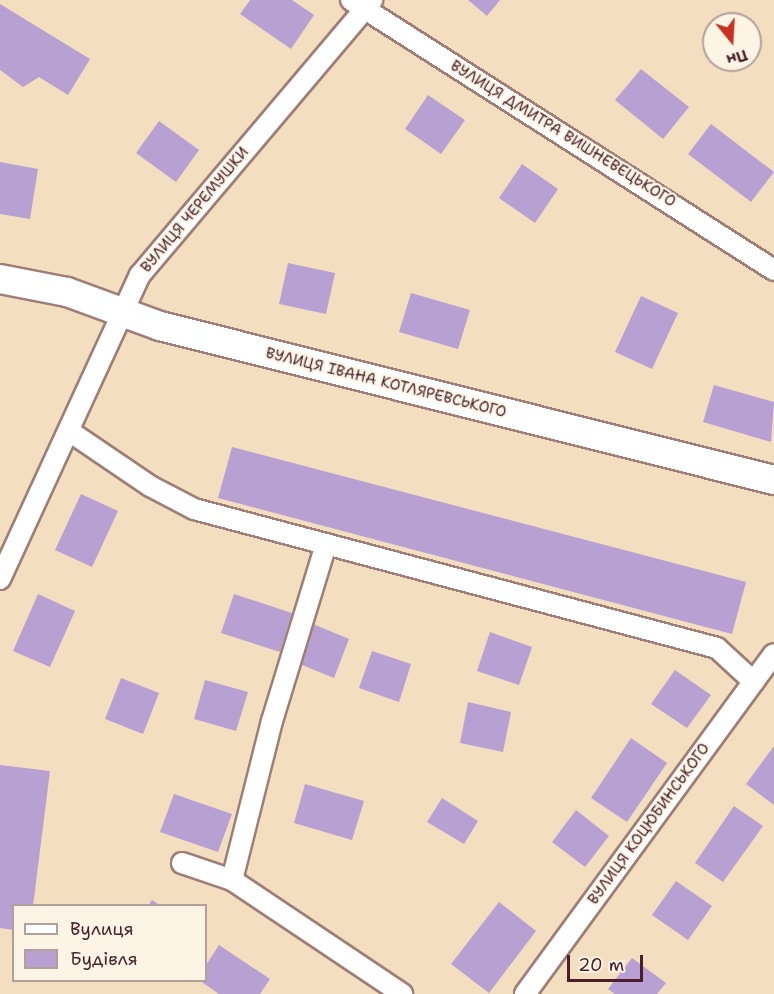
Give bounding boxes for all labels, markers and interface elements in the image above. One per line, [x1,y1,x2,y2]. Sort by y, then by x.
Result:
north arrow [702,12,762,72]
text: Пн [724,44,750,71]
street label: ВУЛИЦЯ ДМИТРА ВИШНЕВЕЦЬКОГО [447,57,679,211]
street label: ВУЛИЦЯ ЧЕРЕМУШКИ [137,144,253,276]
street label: ВУЛИЦЯ ІВАНА КОТЛЯРЕВСЬКОГО [264,344,508,422]
street label: ВУЛИЦЯ КОЦЮБИНСЬКОГО [584,740,714,908]
legend [12,904,207,982]
text: Вулиця [70,917,134,941]
scale bar [570,943,646,981]
text: Будівля [70,947,138,971]
text: 20 m [578,953,624,977]

